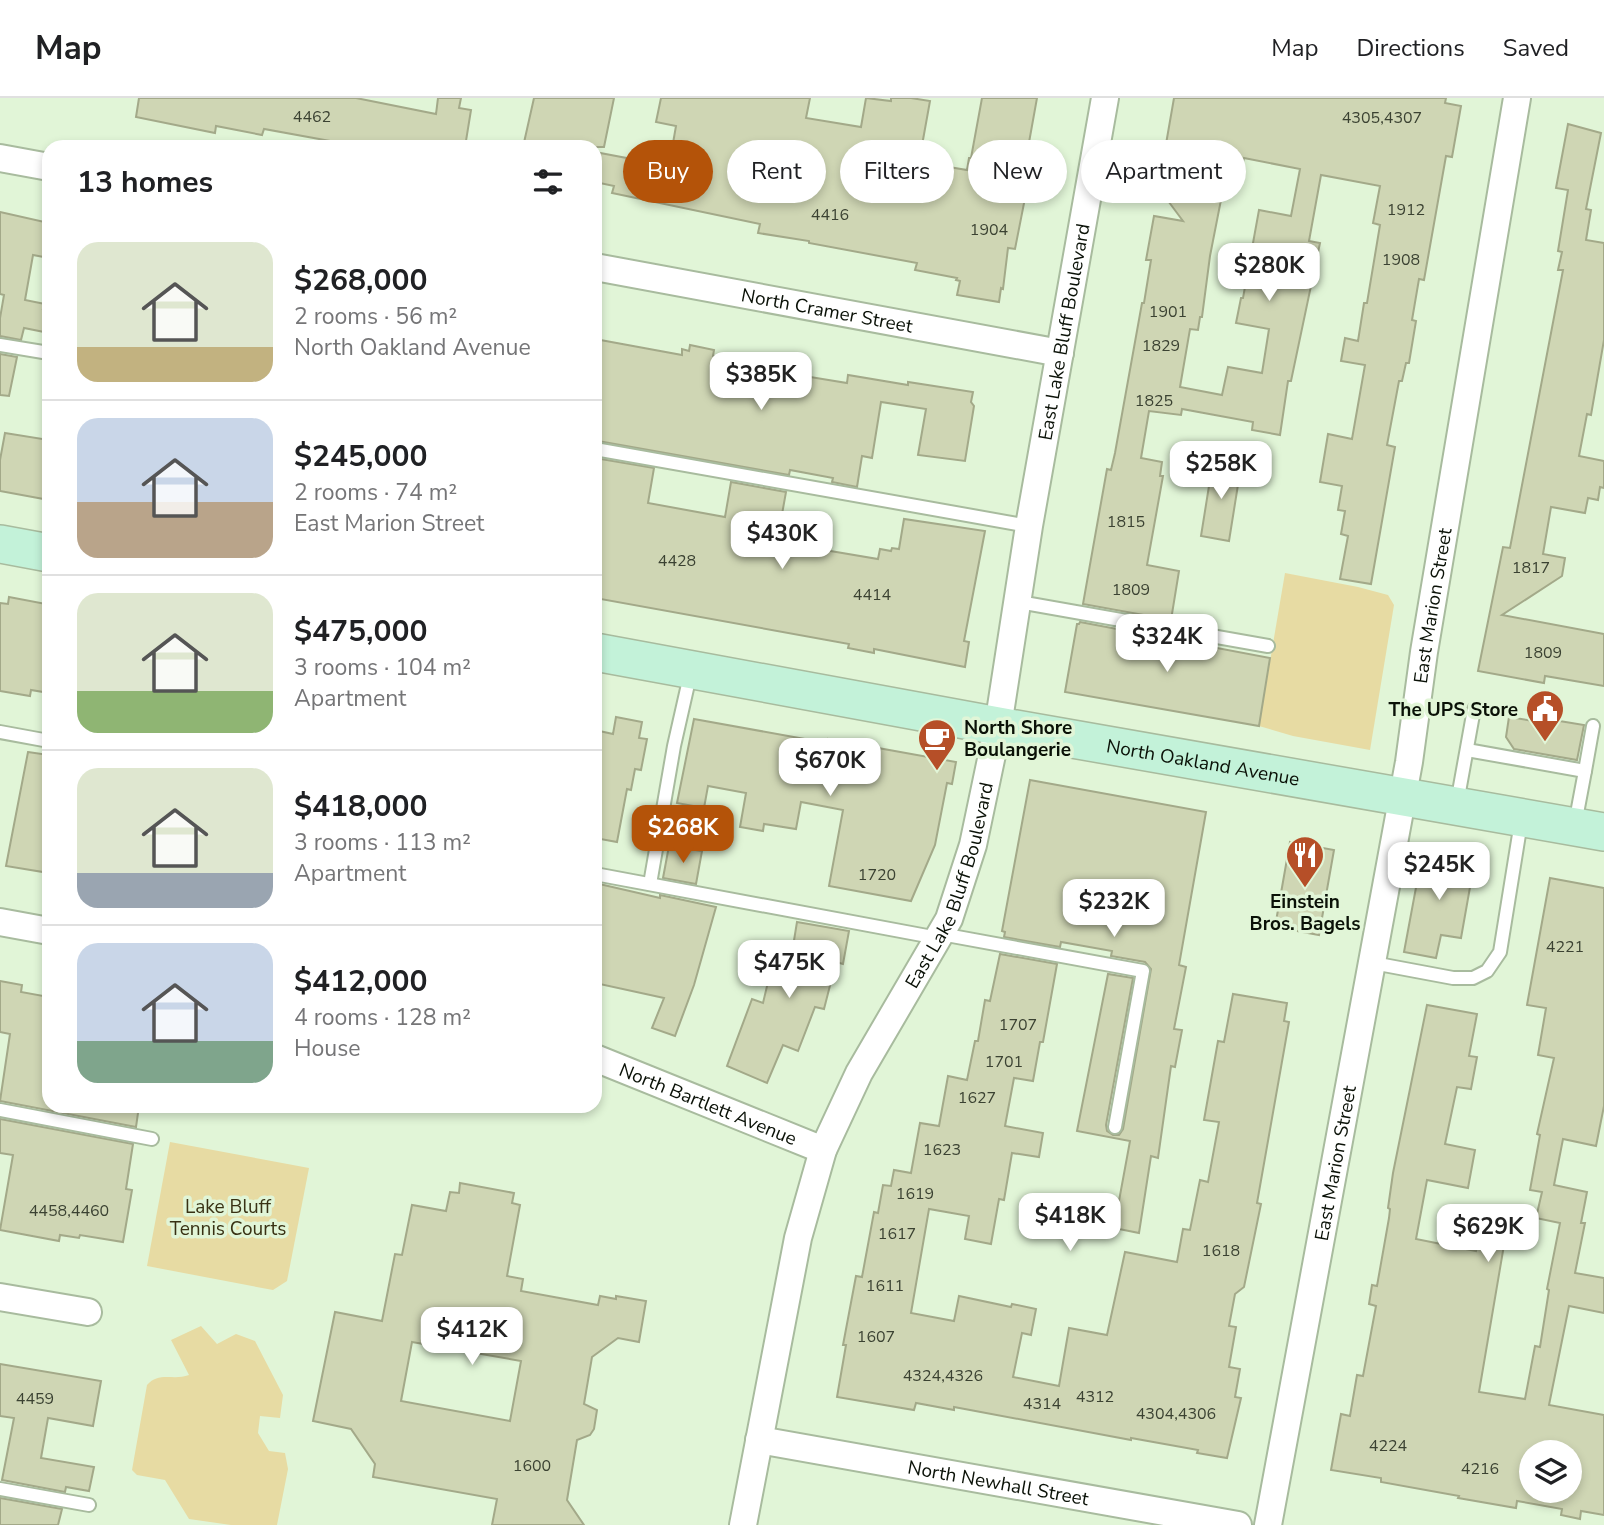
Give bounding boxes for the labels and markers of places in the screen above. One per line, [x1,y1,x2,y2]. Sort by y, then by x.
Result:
pin: $280K [1220,244,1318,303]
pin: $385K [712,352,810,412]
pin: $258K [1172,442,1270,501]
pin: $430K [733,512,831,571]
pin: $324K [1118,614,1216,674]
public building icon: The UPS Store [1524,688,1566,743]
place label: The UPS Store [1388,697,1518,723]
place label: North Shore Boulangerie [964,715,1072,763]
cafe icon: North Shore Boulangerie [916,717,958,772]
pin: $670K [781,738,879,798]
pin: $268K [634,806,732,865]
restaurant icon: Einstein Bros. Bagels [1284,834,1326,889]
pin: $245K [1390,842,1488,902]
pin: $232K [1065,880,1163,939]
place label: Einstein Bros. Bagels [1250,889,1360,937]
pin: $475K [740,940,838,1000]
pin: $418K [1021,1194,1119,1253]
pin: $629K [1439,1204,1537,1264]
pin: $412K [423,1308,521,1367]

